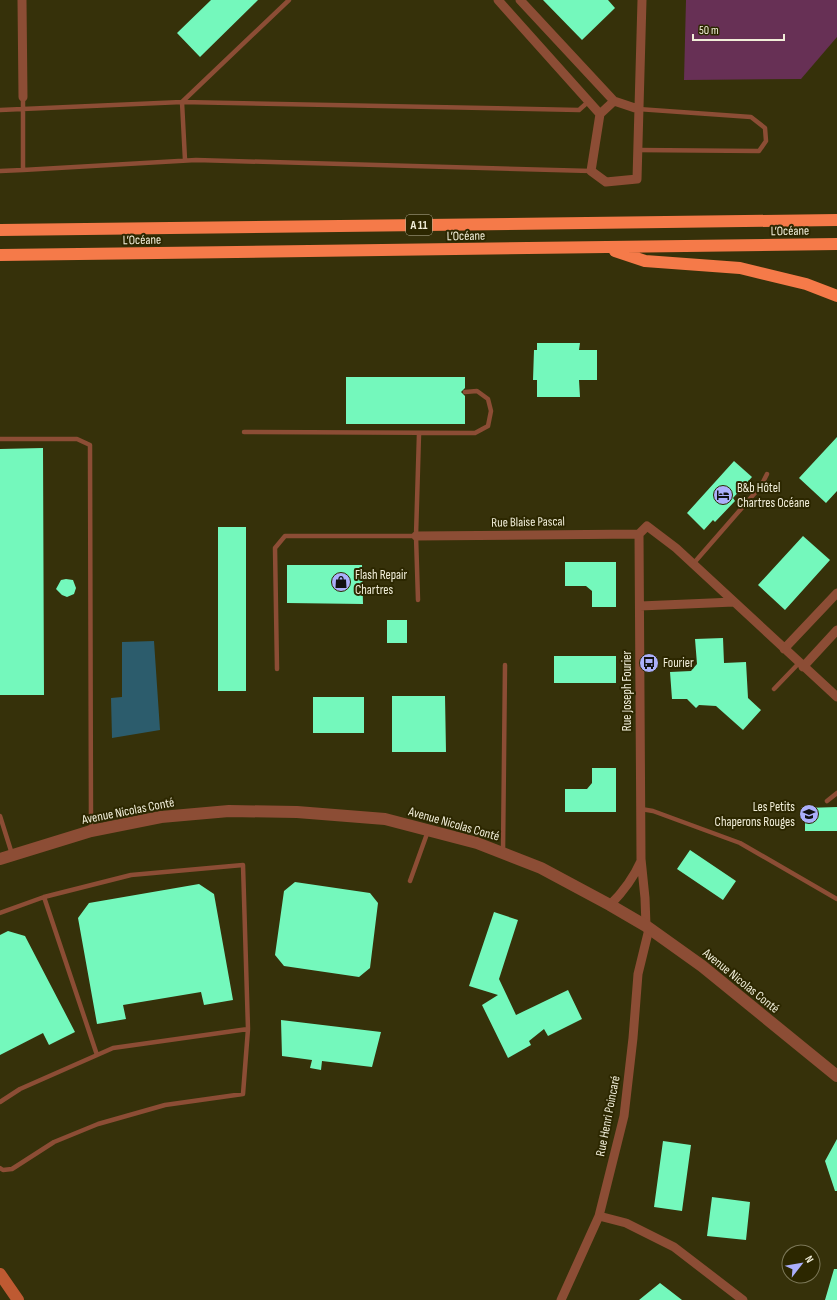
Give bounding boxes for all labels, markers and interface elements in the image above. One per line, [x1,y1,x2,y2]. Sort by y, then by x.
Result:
scale bar [693,16,784,42]
text: 50 m [699,23,719,38]
road number: A 11 [406,215,432,235]
street label: L’Océane [771,223,809,239]
street label: L’Océane [447,228,485,244]
street label: L’Océane [123,232,161,248]
place label: B&b Hôtel Chartres Océane [737,480,810,511]
hotel icon: B&b Hôtel Chartres Océane [712,484,734,506]
street label: Rue Blaise Pascal [491,513,565,531]
place label: Flash Repair Chartres [355,567,408,598]
shop icon: Flash Repair Chartres [330,571,352,593]
street label: Rue Joseph Fourier [619,651,635,731]
bus stop icon: Fourier [638,652,660,674]
place label: Fourier [663,655,694,671]
street label: Avenue Nicolas Conté [79,794,176,828]
place label: Les Petits Chaperons Rouges [715,799,795,830]
street label: Avenue Nicolas Conté [406,803,501,845]
school or university icon: Les Petits Chaperons Rouges [798,803,820,825]
street label: Avenue Nicolas Conté [699,945,783,1017]
street label: Rue Henri Poincaré [592,1074,624,1158]
north arrow [781,1244,821,1284]
text: N [802,1253,816,1265]

